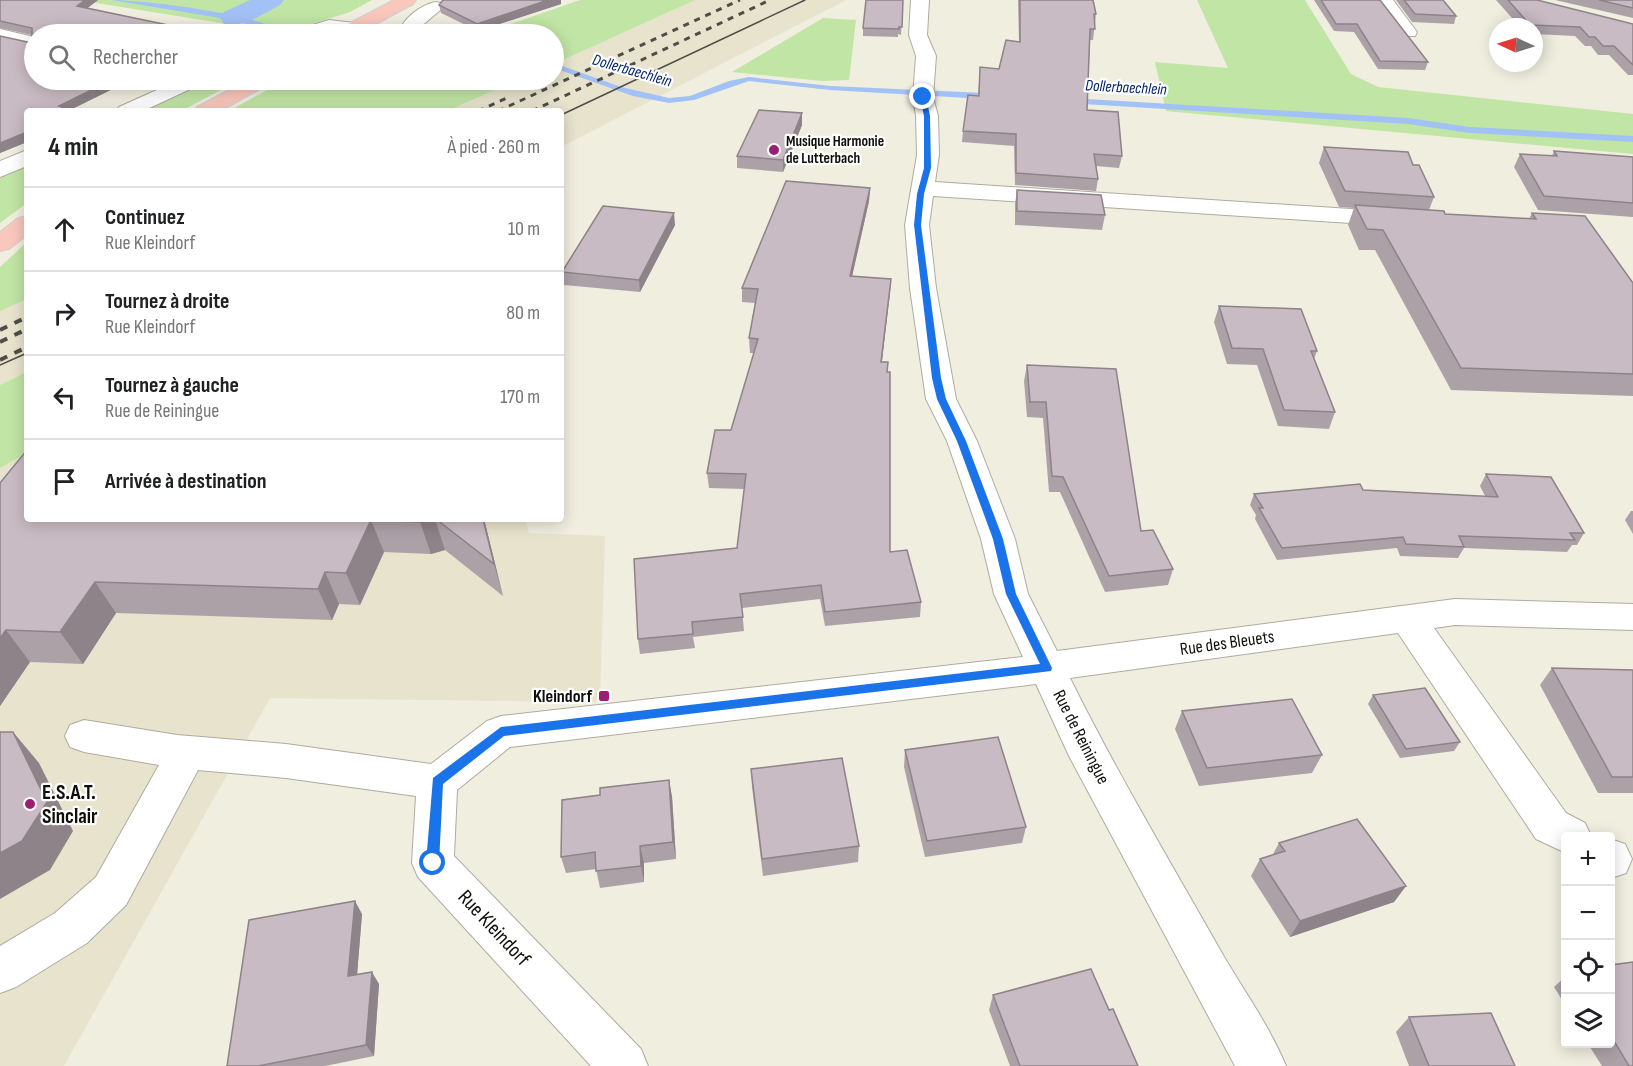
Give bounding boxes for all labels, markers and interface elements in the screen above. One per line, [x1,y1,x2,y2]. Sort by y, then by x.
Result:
north arrow [1489,18,1543,72]
search box [24,24,564,90]
icon: search [45,41,78,74]
text: Rechercher [93,44,178,71]
water label: Dollerbaechlein [590,51,674,91]
water label: Dollerbaechlein [1085,76,1168,100]
route end [909,83,935,109]
text: 4 min [48,132,98,163]
place label: Musique Harmonie de Lutterbach [786,132,884,168]
text: À pied · 260 m [448,135,540,159]
marker: Musique Harmonie de Lutterbach [767,143,781,157]
text: Continuez [105,204,185,231]
icon: ahead [48,213,81,246]
text: 10 m [508,217,540,241]
text: Rue Kleindorf [105,231,195,255]
text: Tournez à droite [105,288,230,315]
icon: right [48,297,81,330]
text: 80 m [506,301,540,325]
text: Rue Kleindorf [105,315,195,339]
text: Tournez à gauche [105,372,239,399]
icon: left [48,381,81,414]
text: 170 m [500,385,540,409]
text: Rue de Reiningue [105,399,219,423]
icon: arrive [48,465,81,498]
text: Arrivée à destination [105,468,267,495]
street label: Rue des Bleuets [1178,626,1276,660]
place label: Kleindorf [533,686,592,707]
street label: Rue de Reiningue [1048,686,1114,788]
marker: Kleindorf [597,689,611,703]
place label: E.S.A.T. Sinclair [42,780,98,829]
marker: E.S.A.T. Sinclair [23,797,37,811]
map controls [1561,832,1615,1048]
button: + [1561,832,1615,886]
route start [419,849,445,875]
street label: Rue Kleindorf [452,885,536,972]
button: − [1561,886,1615,940]
button: locate [1561,940,1615,994]
button: layers [1561,994,1615,1048]

